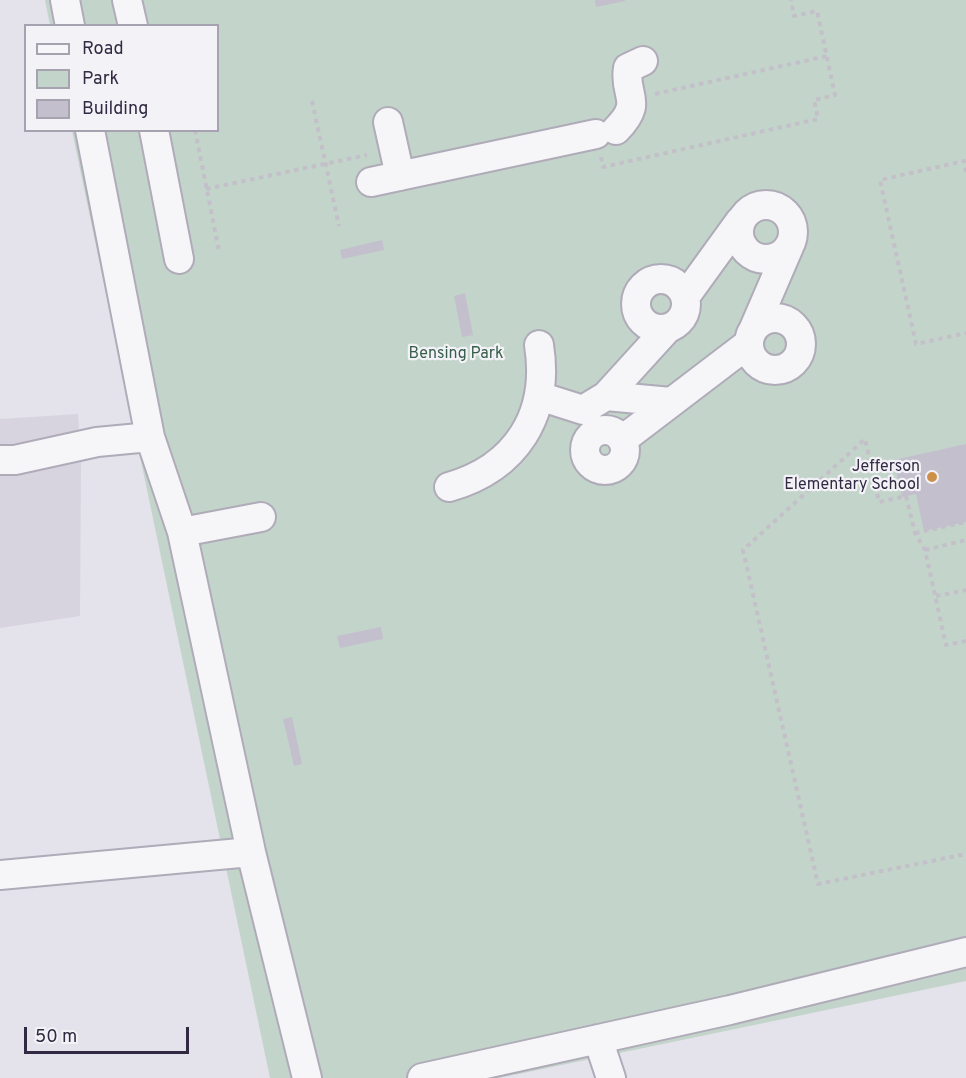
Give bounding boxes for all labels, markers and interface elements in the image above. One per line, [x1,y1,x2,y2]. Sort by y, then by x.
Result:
legend [24,24,219,132]
text: Road [82,38,124,61]
text: Park [82,68,119,91]
text: Building [82,98,148,121]
park label: Bensing Park [408,345,504,365]
place label: Jefferson Elementary School [784,458,920,496]
marker: Jefferson Elementary School [925,470,939,484]
scale bar [27,1015,192,1053]
text: 50 m [35,1026,77,1049]

